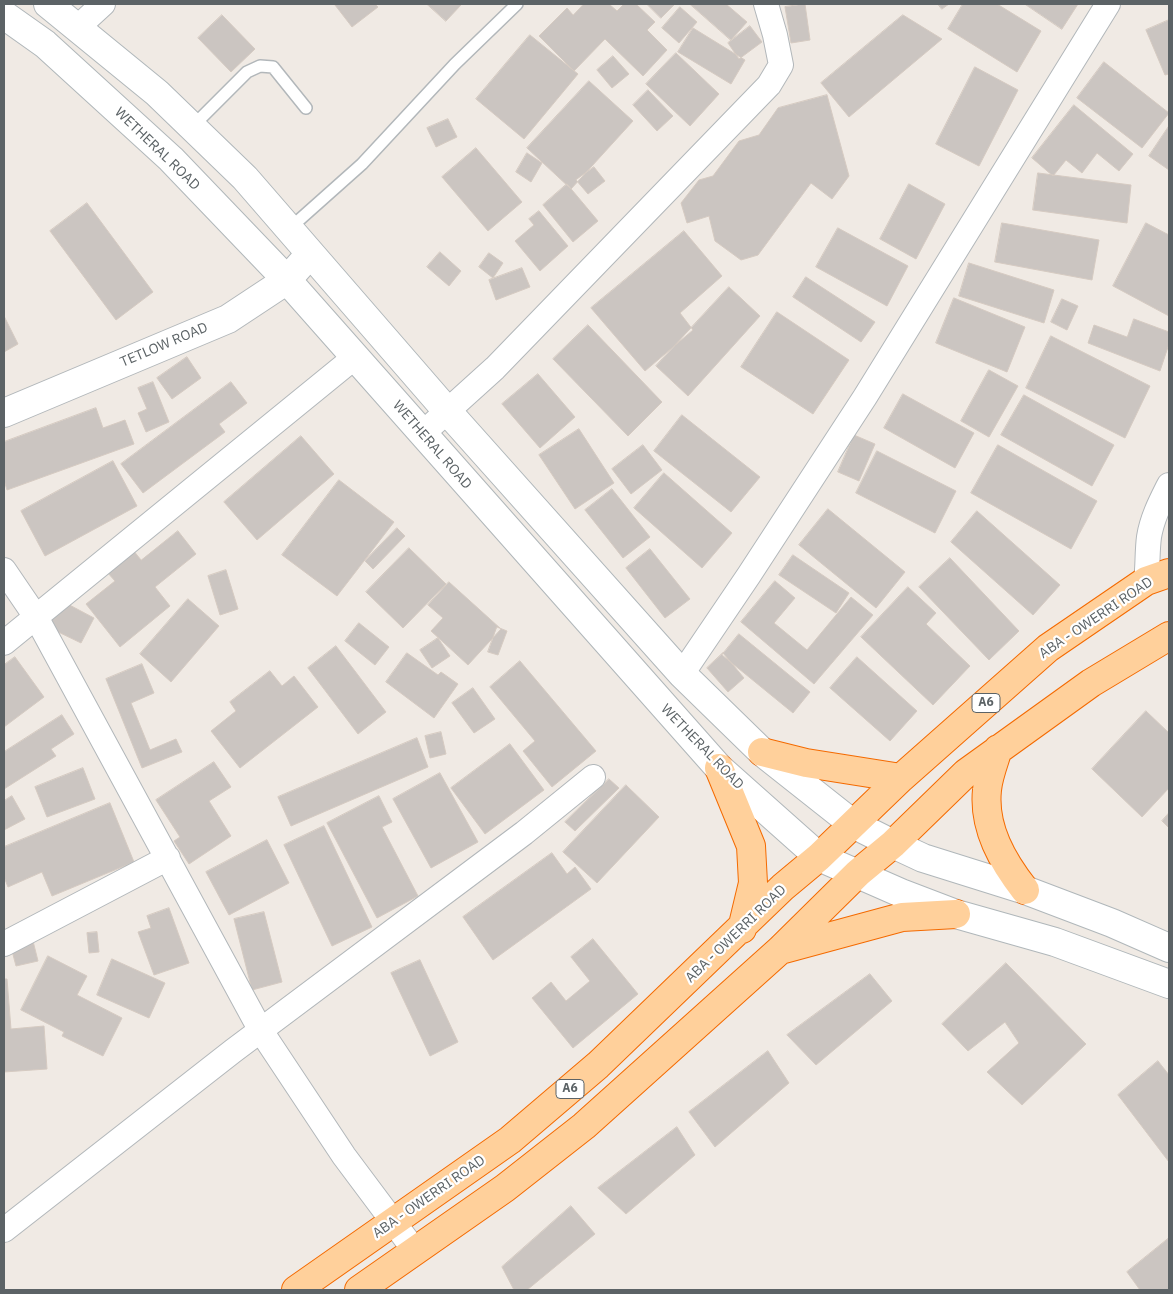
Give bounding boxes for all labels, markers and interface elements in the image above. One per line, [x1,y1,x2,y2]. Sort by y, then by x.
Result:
street label: WETHERAL ROAD [111,104,203,194]
street label: TETLOW ROAD [118,319,210,371]
street label: WETHERAL ROAD [389,397,475,493]
street label: ABA - OWERRI ROAD [1036,574,1156,662]
road number: A6 [972,694,1000,712]
street label: WETHERAL ROAD [657,701,747,793]
street label: ABA - OWERRI ROAD [682,882,790,986]
road number: A6 [556,1080,584,1098]
street label: ABA - OWERRI ROAD [370,1152,488,1242]

